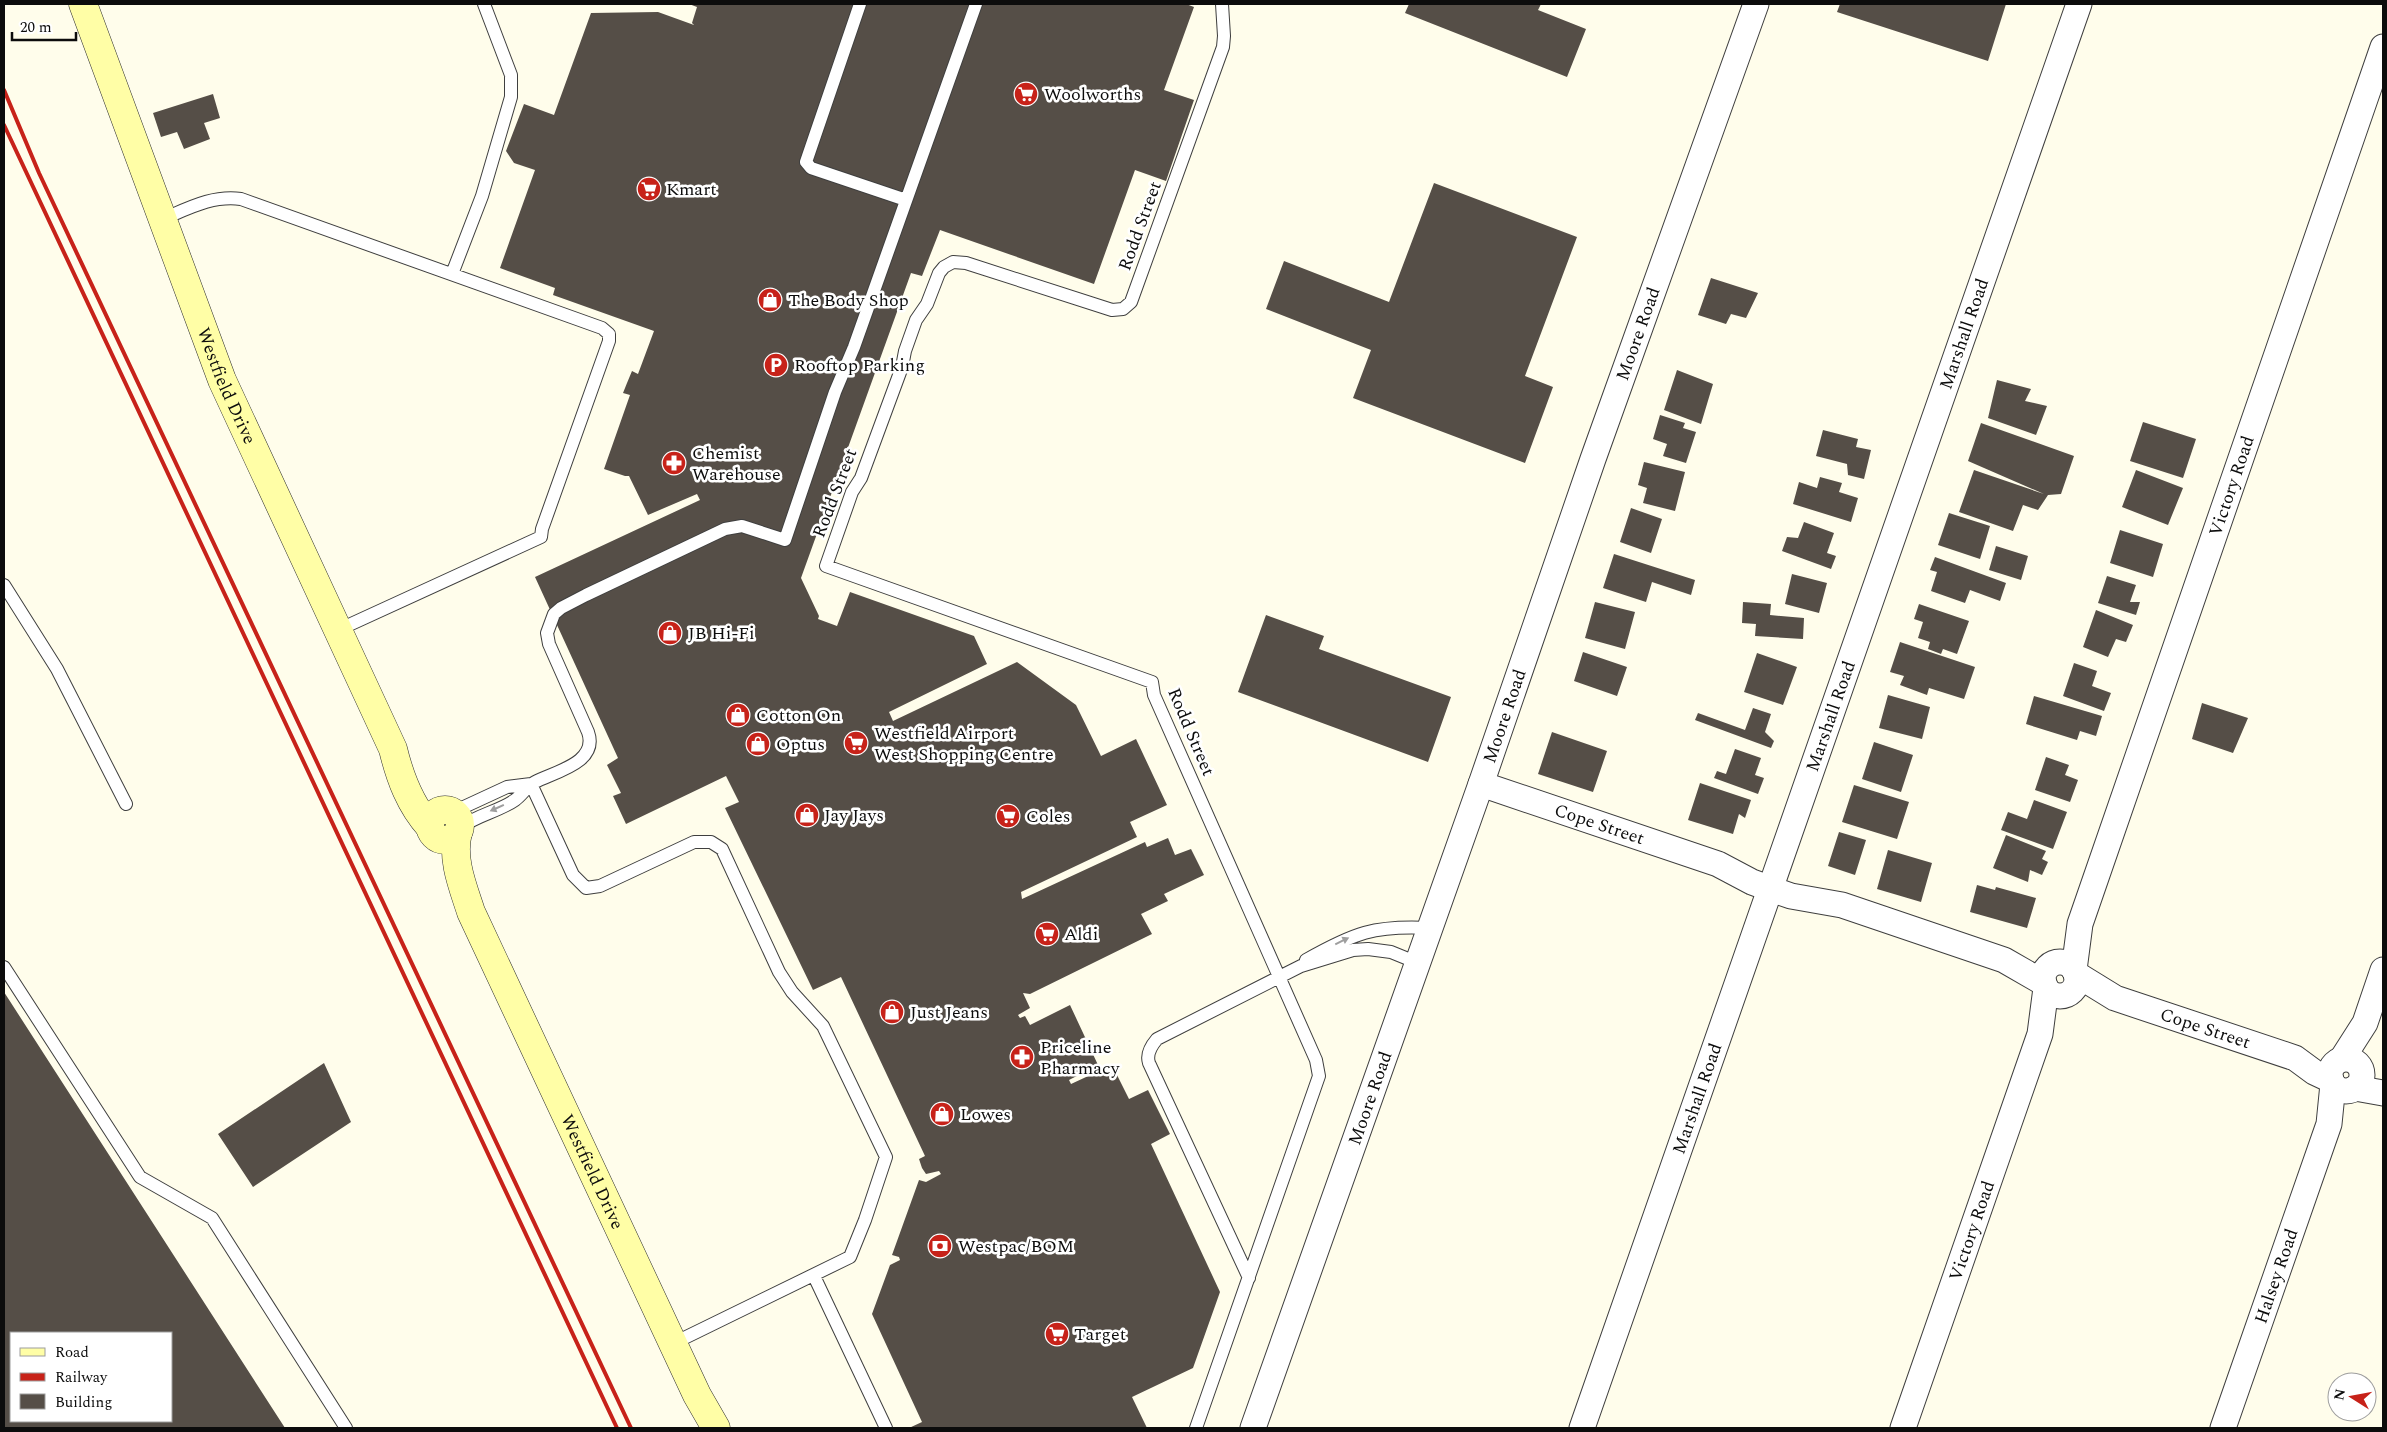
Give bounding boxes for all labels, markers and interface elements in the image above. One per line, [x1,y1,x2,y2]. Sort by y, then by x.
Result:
scale bar [12,10,76,42]
text: 20 m [20,16,52,39]
supermarket icon: Woolworths [1013,81,1039,107]
place label: Woolworths [1044,81,1141,108]
supermarket icon: Kmart [636,176,662,202]
place label: Kmart [666,176,717,203]
street label: Rodd Street [1111,177,1169,275]
street label: Marshall Road [1932,275,1996,393]
street label: Moore Road [1609,283,1667,384]
shop icon: The Body Shop [757,287,783,313]
place label: The Body Shop [788,287,909,314]
street label: Westfield Drive [190,324,263,449]
parking icon: Rooftop Parking [763,352,789,378]
place label: Rooftop Parking [794,352,925,379]
street label: Victory Road [2202,432,2261,540]
place label: Chemist Warehouse [692,440,781,488]
street label: Rodd Street [806,444,864,542]
pharmacy icon: Chemist Warehouse [661,450,687,476]
shop icon: JB Hi-Fi [657,620,683,646]
place label: JB Hi-Fi [688,620,755,647]
street label: Marshall Road [1799,657,1862,775]
street label: Moore Road [1476,665,1533,767]
street label: Rodd Street [1160,684,1222,780]
shop icon: Cotton On [725,702,751,728]
place label: Cotton On [756,702,841,729]
place label: Westfield Airport West Shopping Centre [874,720,1054,768]
supermarket icon: Westfield Airport West Shopping Centre [843,730,869,756]
shop icon: Optus [745,731,771,757]
place label: Optus [776,731,825,758]
street label: Cope Street [1551,796,1648,852]
shop icon: Jay Jays [794,802,820,828]
place label: Jay Jays [824,802,884,829]
supermarket icon: Coles [995,803,1021,829]
place label: Coles [1026,803,1071,830]
one-way arrow [490,805,504,813]
supermarket icon: Aldi [1034,921,1060,947]
place label: Aldi [1064,921,1098,948]
one-way arrow [1335,937,1349,945]
shop icon: Just Jeans [879,999,905,1025]
place label: Just Jeans [910,999,988,1026]
street label: Cope Street [2157,1000,2254,1056]
place label: Priceline Pharmacy [1040,1034,1121,1082]
street label: Marshall Road [1665,1039,1729,1158]
pharmacy icon: Priceline Pharmacy [1009,1044,1035,1070]
street label: Moore Road [1341,1047,1399,1149]
shop icon: Lowes [929,1101,955,1127]
place label: Lowes [960,1101,1011,1128]
street label: Westfield Drive [554,1110,631,1234]
street label: Victory Road [1942,1177,2002,1284]
street label: Halsey Road [2247,1225,2305,1327]
bank icon: Westpac/BOM [927,1233,953,1259]
place label: Westpac/BOM [958,1233,1074,1260]
supermarket icon: Target [1044,1321,1070,1347]
place label: Target [1074,1321,1126,1348]
legend [10,1332,172,1422]
text: Road [55,1341,89,1364]
text: Railway [55,1366,108,1389]
north arrow [2327,1372,2377,1422]
text: N [2328,1387,2351,1402]
text: Building [55,1391,112,1414]

